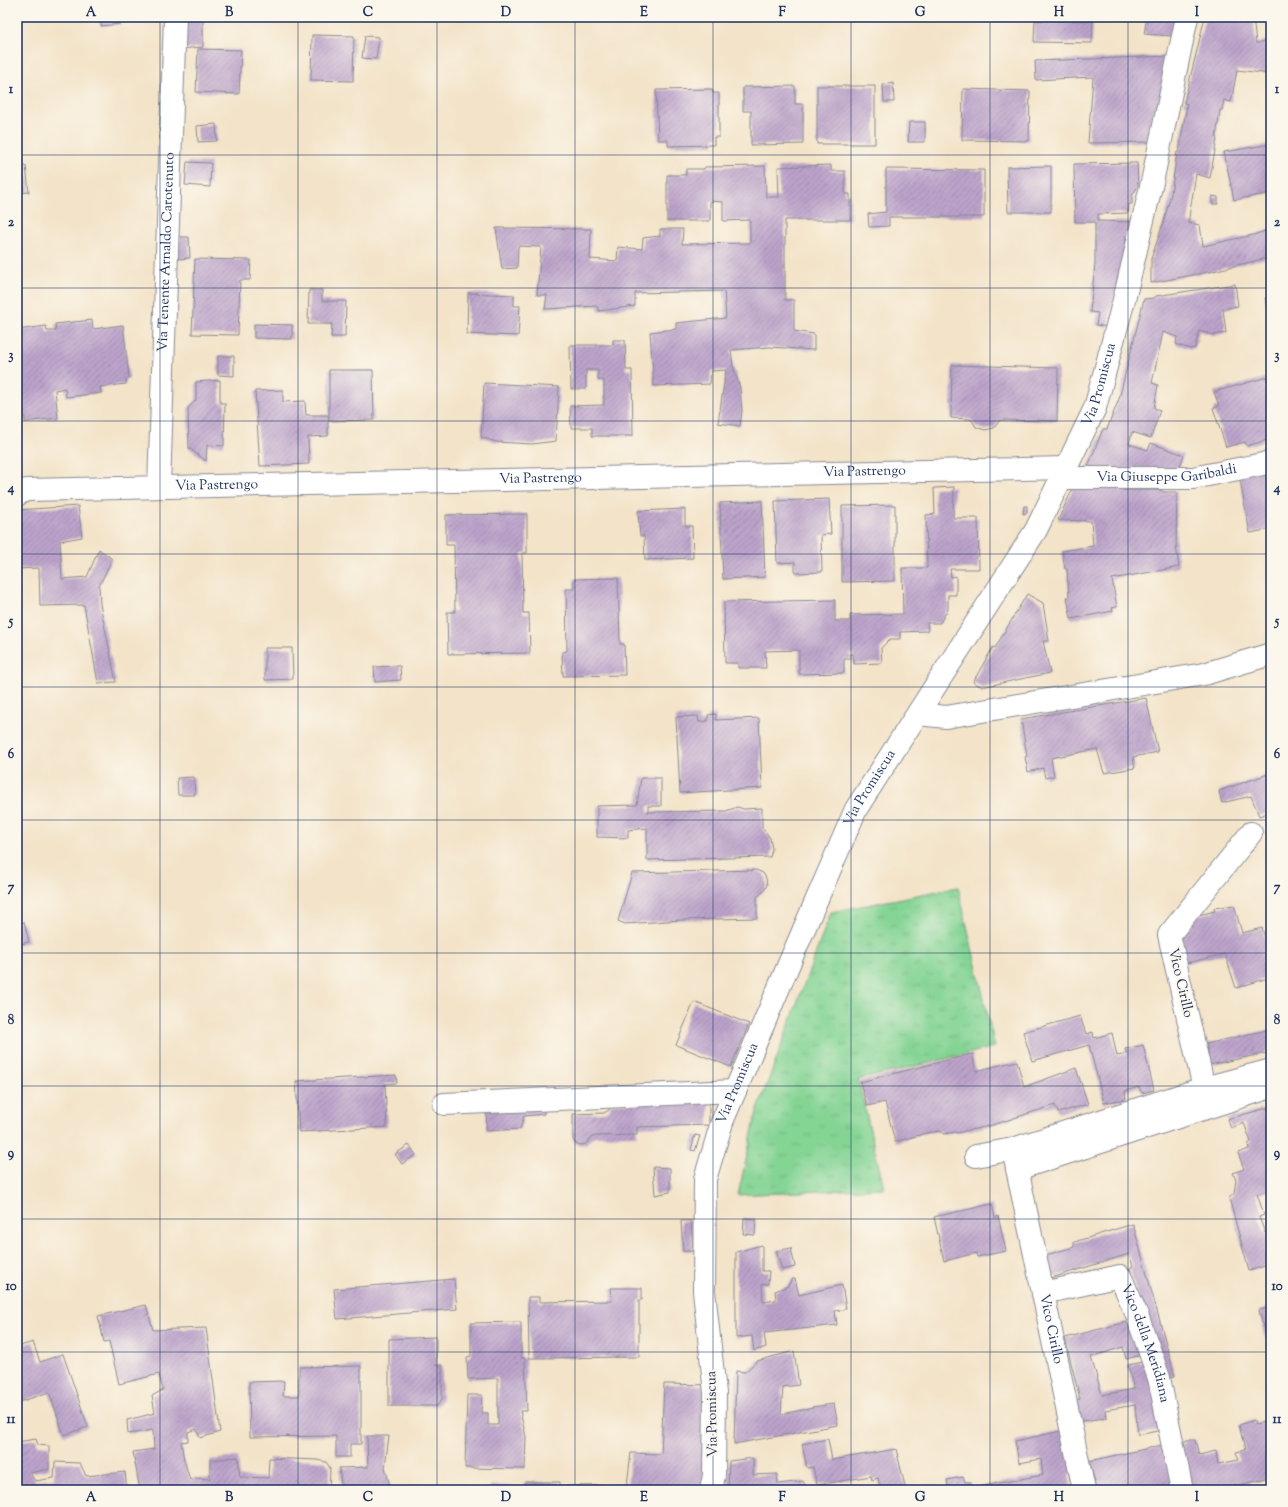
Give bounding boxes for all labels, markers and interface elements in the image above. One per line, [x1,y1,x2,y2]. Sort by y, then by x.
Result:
text: A [86,4,97,22]
text: B [225,4,234,22]
text: C [363,4,373,22]
text: D [501,4,511,22]
text: E [640,4,648,22]
text: F [778,4,786,22]
text: G [915,4,926,22]
text: H [1054,4,1065,22]
text: I [1195,4,1200,22]
text: 1 [9,81,14,99]
text: 1 [1275,81,1280,99]
street label: Via Tenente Arnaldo Carotenuto [154,152,180,352]
text: 2 [8,214,15,232]
text: 2 [1274,214,1281,232]
street label: Via Promiscua [1077,340,1122,430]
text: 3 [8,347,14,365]
text: 3 [1274,347,1280,365]
street label: Via Giuseppe Garibaldi [1097,459,1239,488]
street label: Via Pastrengo [823,461,906,483]
street label: Via Pastrengo [499,468,583,490]
street label: Via Pastrengo [175,475,259,497]
text: 4 [7,480,15,498]
text: 4 [1273,480,1281,498]
text: 5 [8,613,14,631]
text: 5 [1274,613,1280,631]
text: 6 [8,746,15,764]
street label: Via Promiscua [840,746,902,830]
text: 6 [1274,746,1281,764]
text: 7 [8,879,15,897]
text: 7 [1274,879,1281,897]
street label: Vico Cirillo [1162,946,1198,1020]
text: 8 [8,1012,15,1030]
text: 8 [1274,1012,1281,1030]
street label: Via Promiscua [712,1039,765,1127]
text: 9 [8,1145,15,1163]
text: 9 [1274,1145,1281,1163]
text: 10 [5,1278,17,1296]
text: 10 [1271,1278,1283,1296]
street label: Vico della Meridiana [1115,1281,1174,1405]
street label: Vico Cirillo [1033,1292,1068,1366]
street label: Via Promiscua [702,1370,724,1457]
text: 11 [7,1411,16,1429]
text: 11 [1273,1411,1282,1429]
text: A [86,1489,97,1507]
text: B [225,1489,234,1507]
text: C [363,1489,373,1507]
text: D [501,1489,511,1507]
text: E [640,1489,648,1507]
text: F [778,1489,786,1507]
text: G [915,1489,926,1507]
text: H [1054,1489,1065,1507]
text: I [1195,1489,1200,1507]

